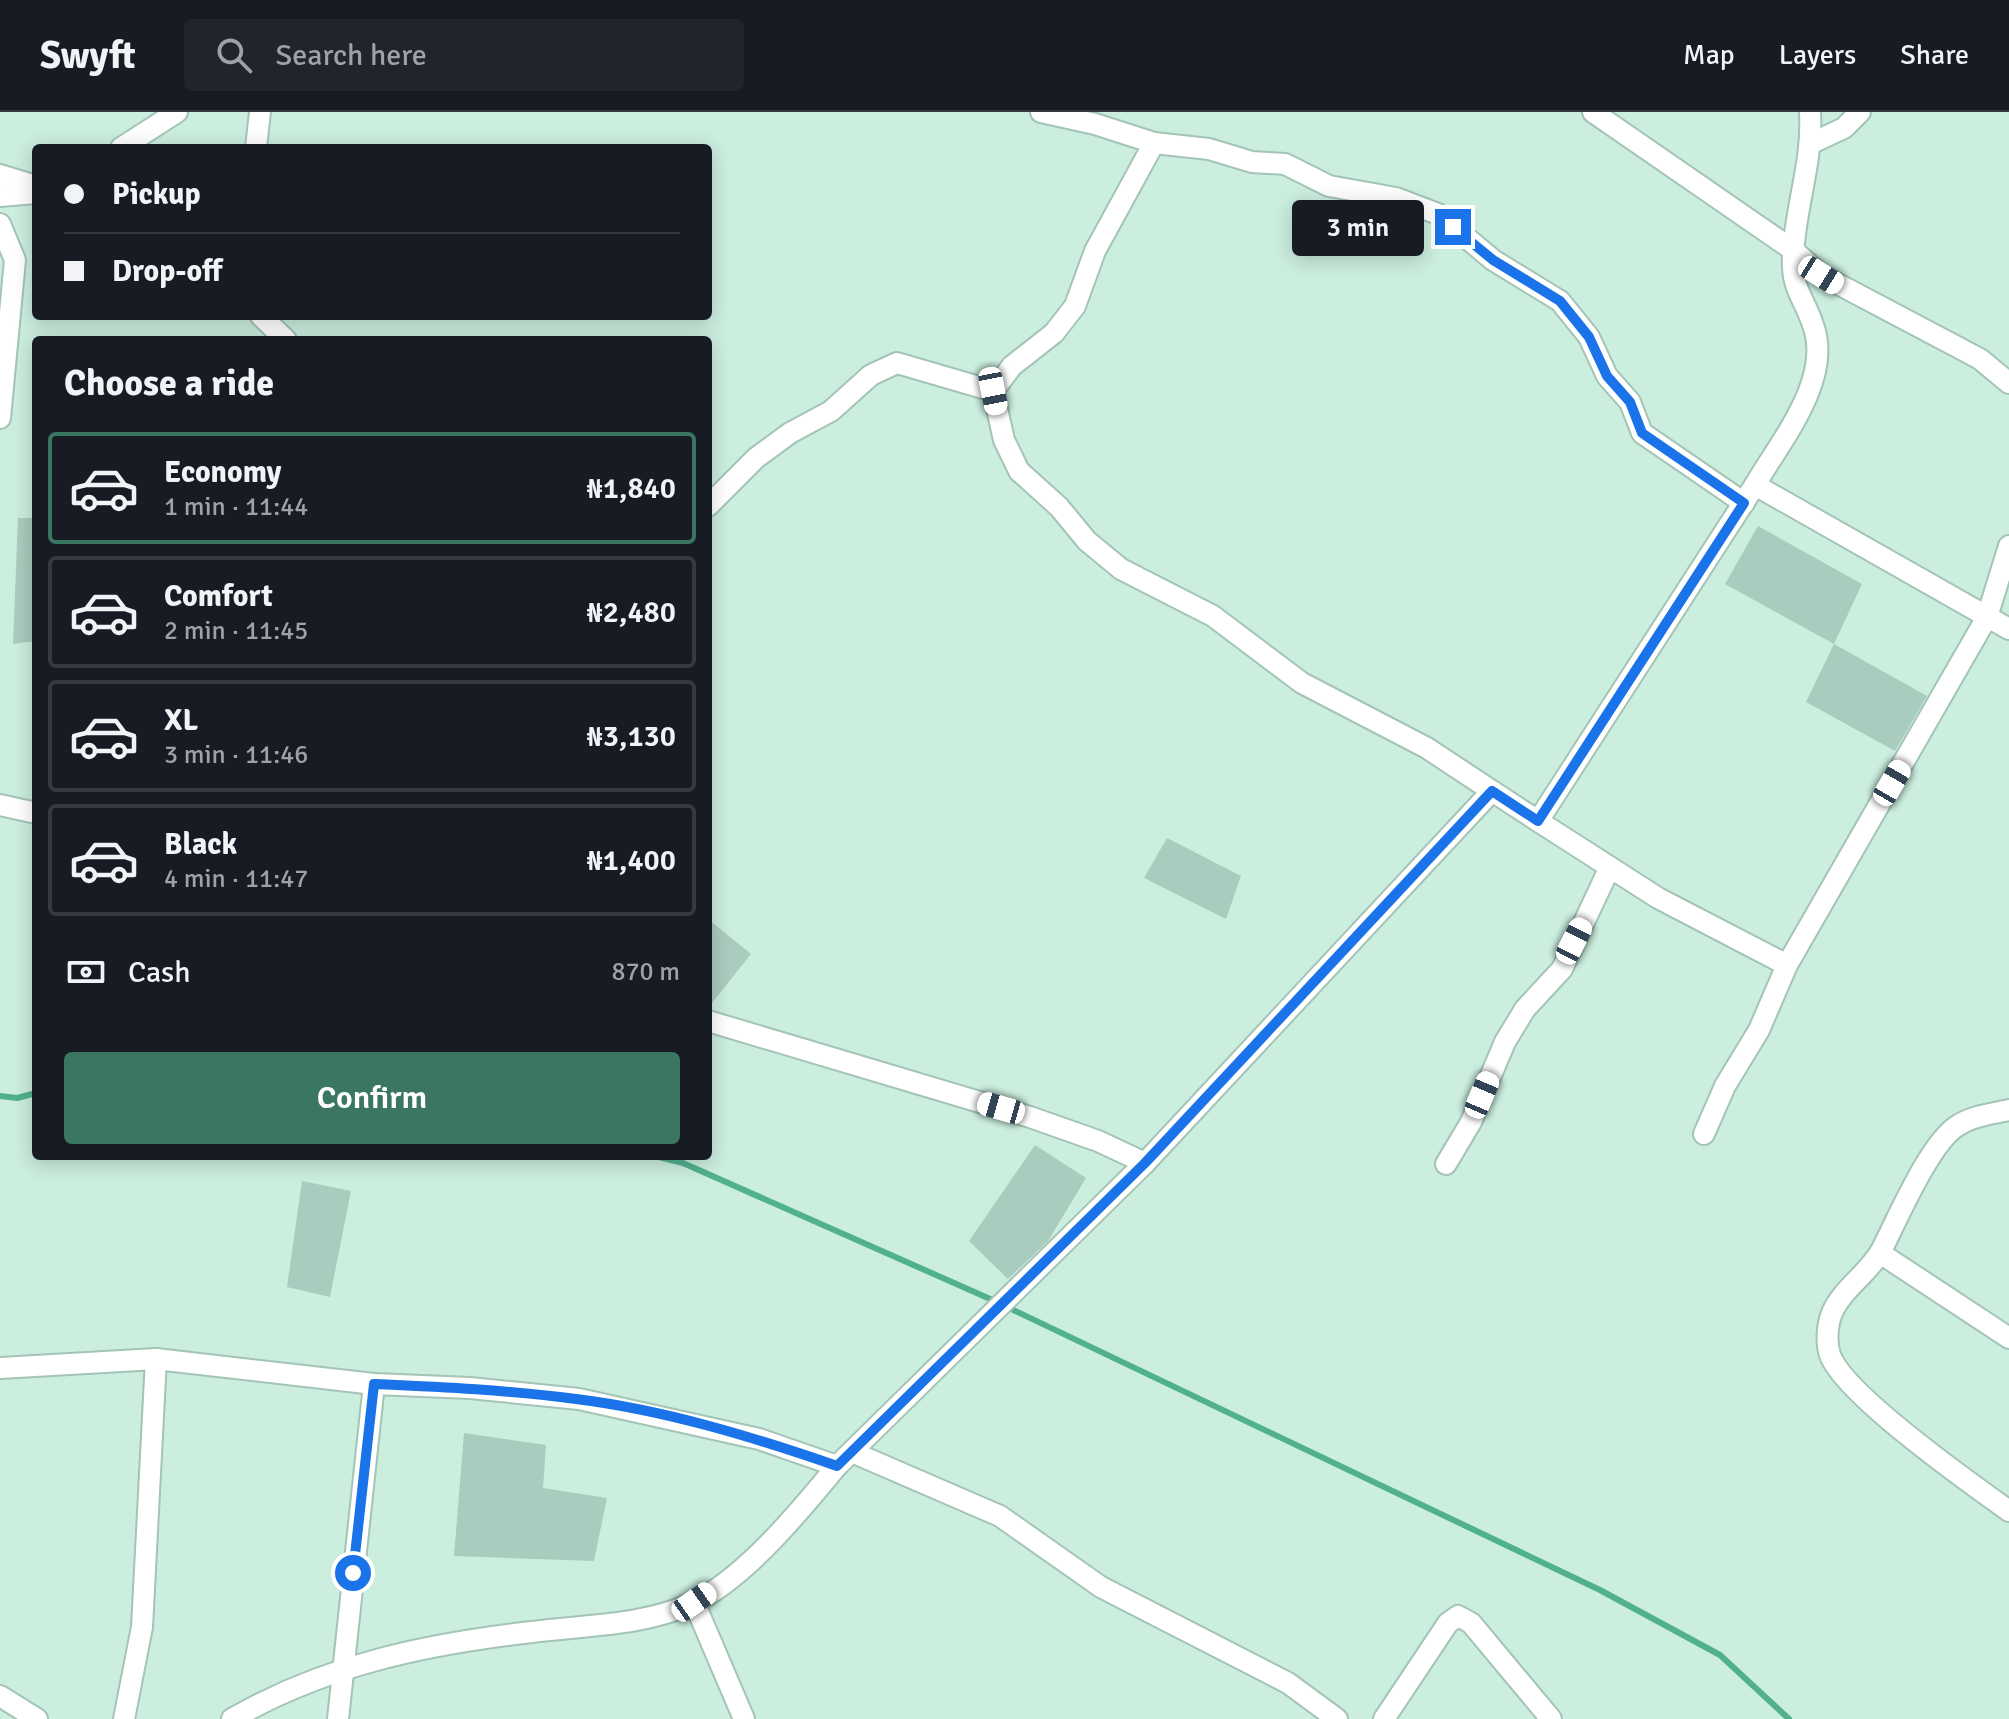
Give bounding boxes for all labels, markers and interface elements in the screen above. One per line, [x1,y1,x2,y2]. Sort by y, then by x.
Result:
search box [184,19,744,91]
text: Swyft [40,32,136,79]
icon: search [212,33,256,77]
text: Search here [276,37,427,74]
text: Map [1683,38,1735,72]
text: Layers [1779,38,1856,72]
text: Share [1900,38,1969,72]
text: Pickup [112,176,201,213]
callout: 3 min [1293,199,1425,255]
route end [1435,209,1471,245]
text: 3 min [1327,212,1389,244]
car [1794,252,1848,298]
text: Drop-off [112,253,222,290]
text: Choose a ride [64,361,274,406]
car [977,365,1009,417]
icon: car [68,452,140,524]
text: Economy [164,454,281,491]
text: ₦1,840 [587,470,676,507]
text: 1 min · 11:44 [164,491,308,523]
icon: car [68,576,140,648]
text: Comfort [164,578,273,615]
text: ₦2,480 [587,594,676,631]
text: 2 min · 11:45 [164,615,308,647]
icon: car [68,700,140,772]
text: XL [164,702,198,739]
text: ₦3,130 [587,718,676,755]
text: 3 min · 11:46 [164,739,308,771]
car [1870,756,1914,810]
icon: car [68,824,140,896]
text: Black [164,826,237,863]
text: ₦1,400 [587,842,676,879]
text: 4 min · 11:47 [164,863,308,895]
car [1552,914,1596,968]
icon: cash [64,950,108,994]
text: Cash [128,954,191,991]
text: 870 m [611,956,680,988]
button: Confirm [64,1052,680,1144]
car [1462,1068,1502,1122]
car [975,1090,1027,1126]
route start [335,1555,371,1591]
car [667,1578,721,1626]

